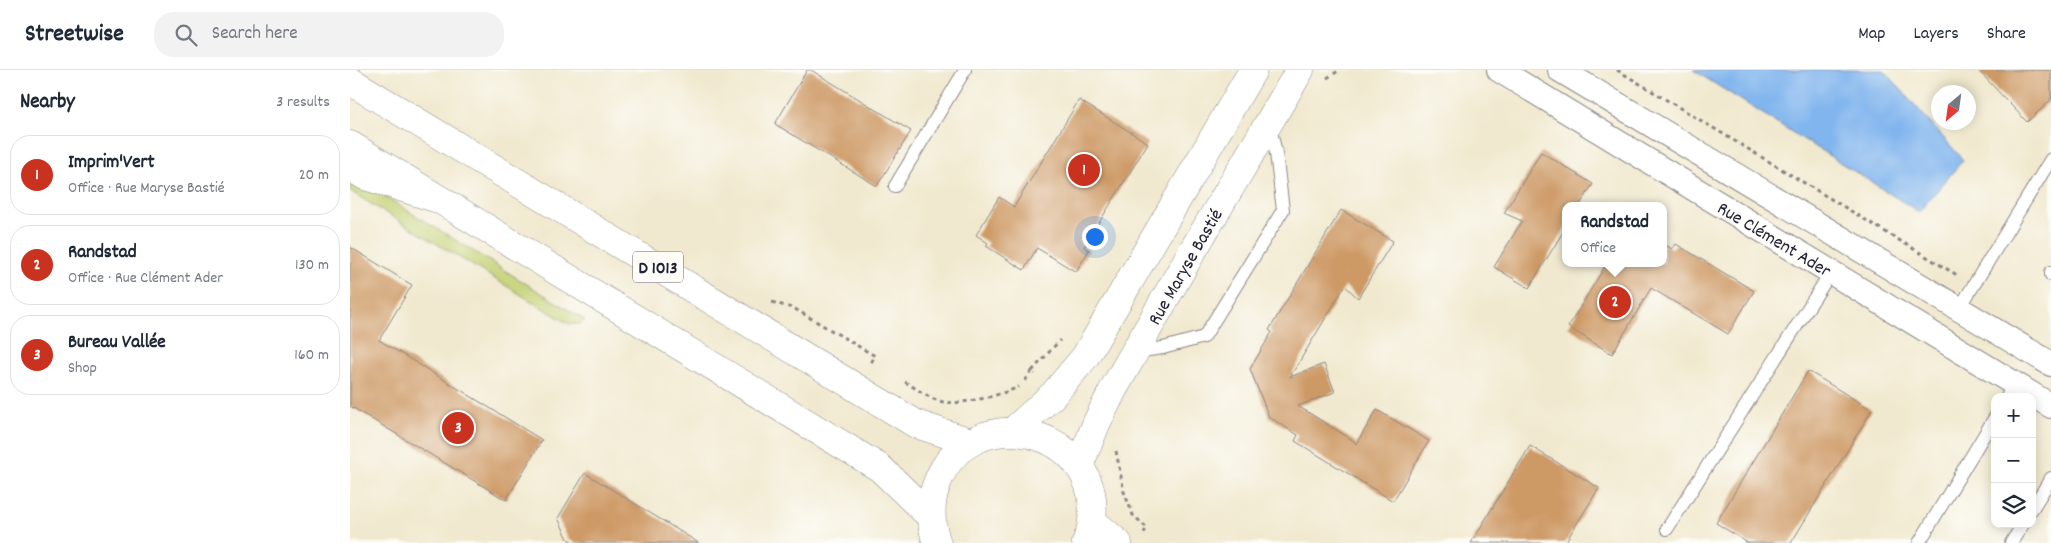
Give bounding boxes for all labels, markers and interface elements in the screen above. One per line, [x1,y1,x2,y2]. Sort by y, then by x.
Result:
search box [154,12,504,57]
text: Streetwise [25,18,124,52]
icon: search [172,21,200,49]
text: Search here [212,21,298,48]
text: Map [1858,22,1885,47]
text: Layers [1913,22,1959,47]
text: Share [1987,22,2026,47]
north arrow [1931,85,1976,130]
text: Nearby [20,88,75,118]
text: 3 results [276,91,330,114]
text: Imprim'Vert [68,150,155,177]
pin: 1 [1068,151,1100,189]
text: 1 [35,164,39,187]
text: 20 m [299,164,329,187]
text: Office · Rue Maryse Bastié [68,177,225,200]
street label: Rue Clément Ader [1711,196,1835,286]
popup [1562,202,1667,267]
street label: Rue Maryse Bastié [1143,205,1231,331]
text: Randstad [1580,210,1649,237]
your location [1082,224,1108,250]
text: Office [1580,237,1616,260]
text: Randstad [68,240,137,267]
road number: D 1013 [633,252,683,282]
text: 2 [34,254,41,277]
text: 130 m [295,254,329,277]
text: Office · Rue Clément Ader [68,267,223,290]
pin: 2 [1599,283,1631,321]
text: Bureau Vallée [68,330,166,357]
text: 3 [33,344,41,367]
text: 160 m [294,344,329,367]
text: Shop [68,357,97,380]
map controls [1991,393,2036,528]
button: + [1991,393,2036,438]
pin: 3 [442,409,474,447]
button: − [1991,438,2036,483]
button: layers [1991,483,2036,528]

